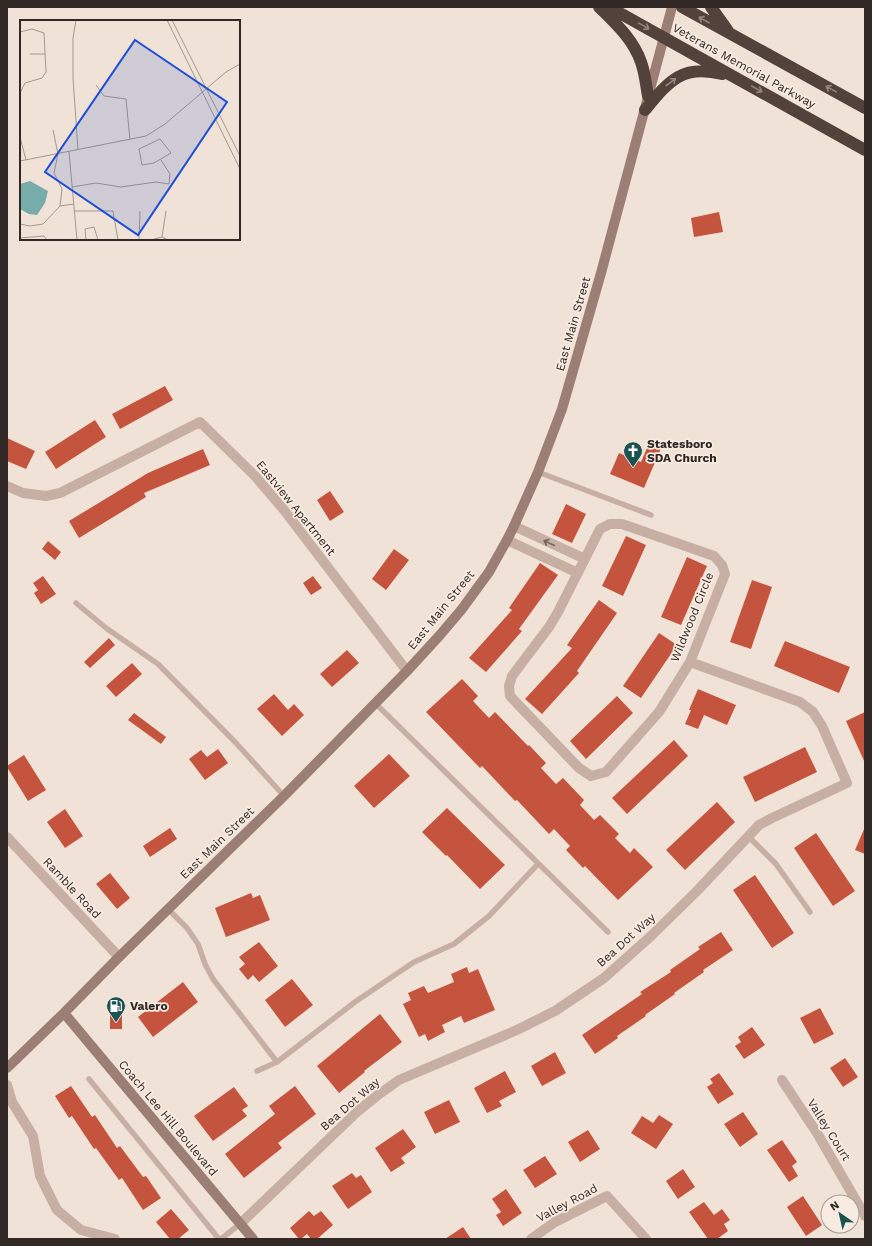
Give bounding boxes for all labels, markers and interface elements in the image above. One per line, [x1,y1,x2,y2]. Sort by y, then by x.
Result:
one-way arrow [699,16,711,24]
inset map [20,20,240,240]
street label: Veterans Memorial Parkway [670,21,819,112]
one-way arrow [637,22,649,30]
one-way arrow [666,77,677,86]
one-way arrow [825,85,837,92]
one-way arrow [751,86,763,94]
street label: East Main Street [553,275,593,373]
place label: Statesboro SDA Church [647,437,717,465]
church icon: Statesboro SDA Church [622,440,644,468]
street label: Eastview Apartment [253,458,339,558]
one-way arrow [544,539,556,546]
street label: East Main Street [405,568,477,652]
street label: Wildwood Circle [668,570,716,664]
street label: East Main Street [177,804,257,882]
street label: Ramble Road [40,855,104,921]
street label: Bea Dot Way [594,910,659,970]
fuel station icon: Valero [105,995,127,1023]
place label: Valero [130,999,168,1013]
street label: Coach Lee Hill Boulevard [116,1057,220,1179]
street label: Bea Dot Way [318,1074,383,1133]
street label: Valley Court [804,1097,854,1163]
street label: Valley Road [534,1181,600,1225]
north arrow [820,1194,860,1234]
text: N [828,1198,842,1214]

